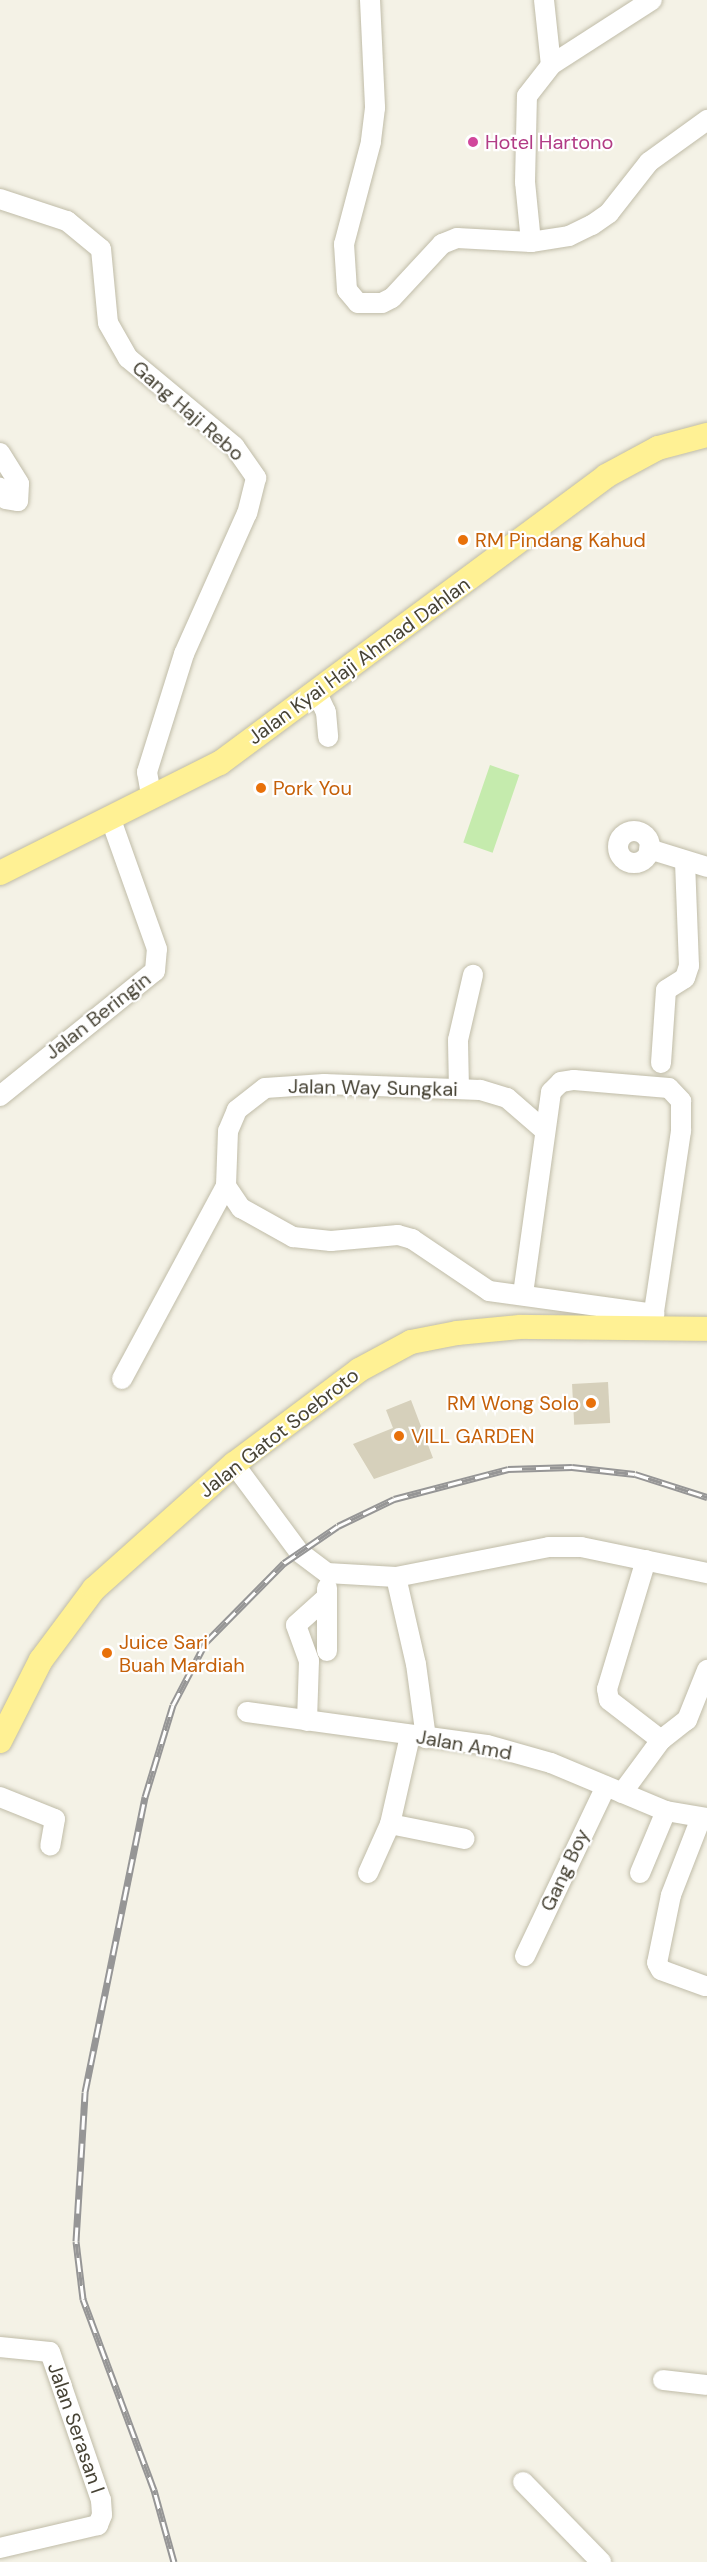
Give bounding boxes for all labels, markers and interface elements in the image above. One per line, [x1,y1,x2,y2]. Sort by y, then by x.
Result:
place label: Hotel Hartono [485,130,613,154]
marker: Hotel Hartono [466,135,480,149]
street label: Gang Haji Rebo [127,356,249,466]
place label: RM Pindang Kahud [475,528,646,552]
marker: RM Pindang Kahud [456,533,470,547]
street label: Jalan Kyai Haji Ahmad Dahlan [243,572,475,750]
place label: Pork You [273,776,352,800]
marker: Pork You [254,781,268,795]
street label: Jalan Beringin [40,967,156,1065]
street label: Jalan Way Sungkai [288,1075,458,1101]
street label: Jalan Gatot Soebroto [194,1363,364,1503]
place label: RM Wong Solo [447,1391,579,1415]
marker: RM Wong Solo [584,1396,598,1410]
place label: VILL GARDEN [411,1424,535,1448]
marker: VILL GARDEN [392,1429,406,1443]
place label: Juice Sari Buah Mardiah [119,1630,245,1677]
marker: Juice Sari Buah Mardiah [100,1646,114,1660]
street label: Jalan Amd [414,1725,514,1765]
street label: Gang Boy [535,1825,595,1915]
street label: Jalan Serasan I [42,2359,110,2497]

